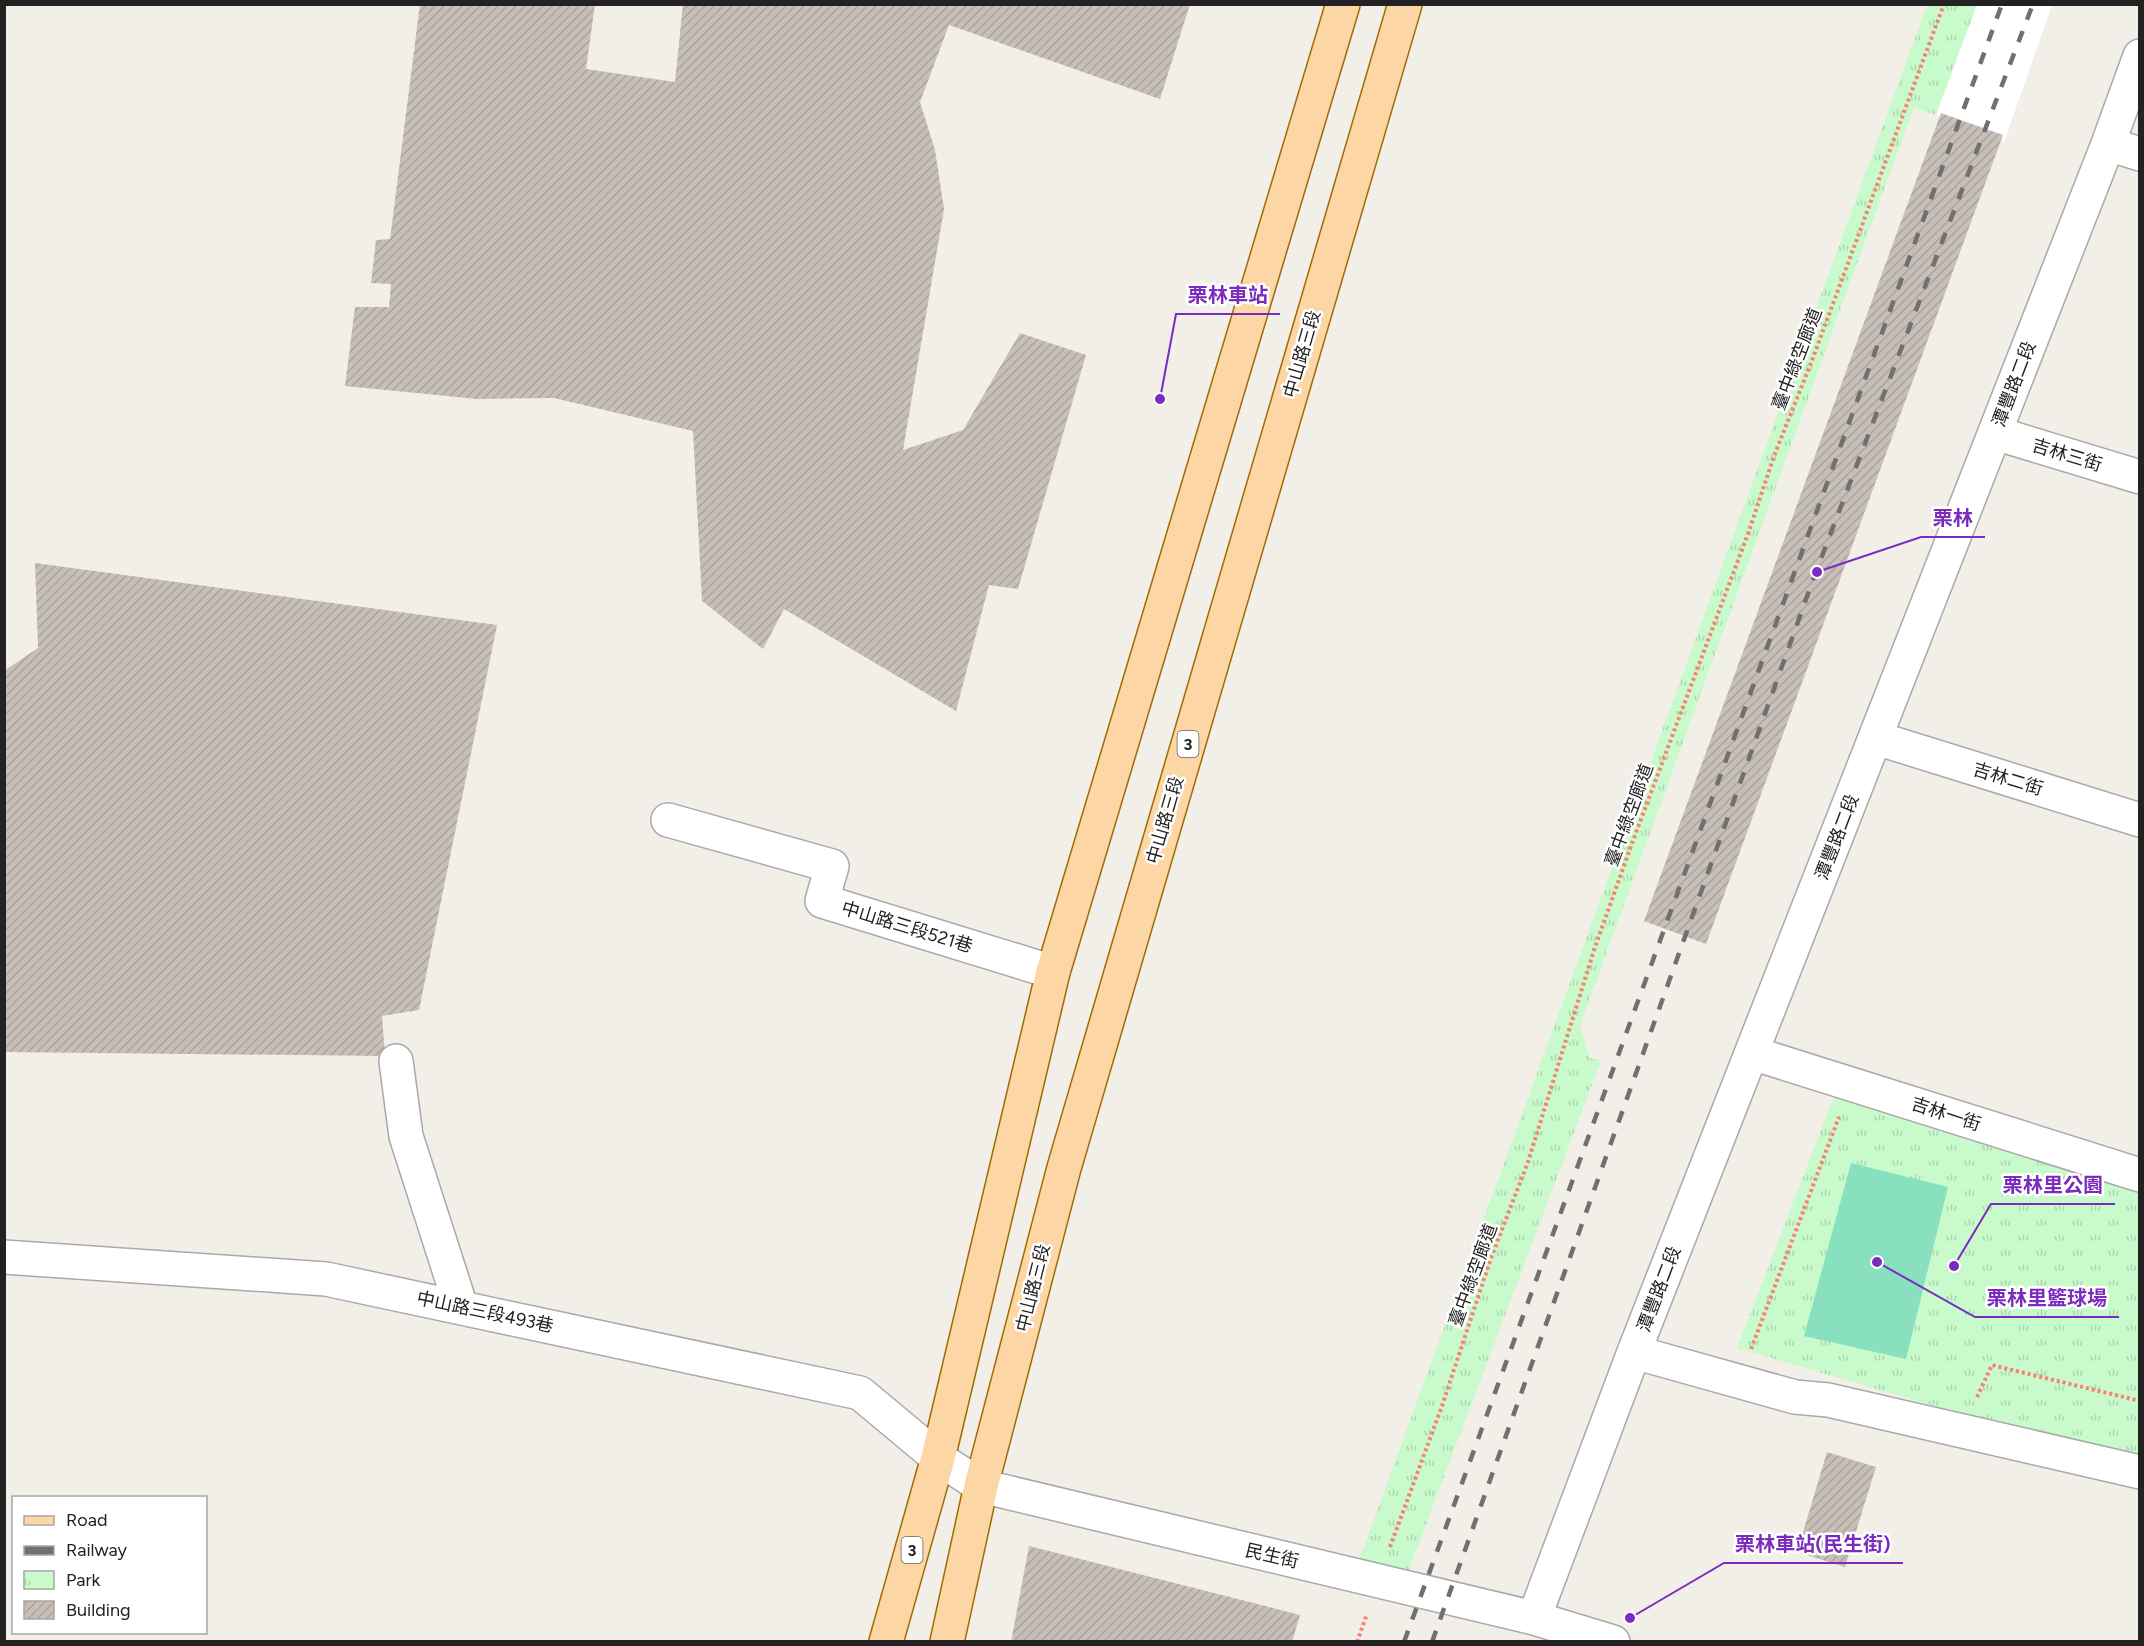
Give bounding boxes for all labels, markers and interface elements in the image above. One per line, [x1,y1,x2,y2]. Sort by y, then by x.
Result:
callout: 栗林車站 [1176,276,1280,314]
text: 栗林車站 [1187,283,1268,307]
street label: 臺中綠空廊道 [1767,305,1827,413]
street label: 中山路三段 [1279,308,1325,400]
street label: 潭豐路二段 [1988,338,2040,430]
street label: 吉林三街 [2029,434,2105,476]
callout: 栗林 [1921,499,1985,537]
text: 栗林 [1932,506,1973,530]
road number: 3 [1178,731,1198,757]
street label: 吉林二街 [1970,758,2046,800]
street label: 臺中綠空廊道 [1600,760,1658,870]
street label: 中山路三段 [1142,774,1188,866]
street label: 潭豐路二段 [1811,791,1863,883]
street label: 中山路三段521巷 [839,897,975,957]
street label: 吉林一街 [1908,1092,1984,1136]
callout: 栗林里公園 [1991,1166,2115,1204]
text: 栗林里公園 [2002,1173,2103,1197]
street label: 臺中綠空廊道 [1444,1220,1502,1330]
street label: 中山路三段 [1011,1242,1055,1334]
street label: 潭豐路二段 [1633,1243,1685,1335]
callout: 栗林里籃球場 [1975,1279,2119,1317]
text: 栗林里籃球場 [1986,1286,2107,1310]
street label: 中山路三段493巷 [415,1287,555,1337]
legend [12,1496,207,1634]
text: Road [66,1509,107,1531]
callout: 栗林車站(民生街) [1724,1525,1903,1563]
text: 栗林車站(民生街) [1734,1532,1891,1556]
road number: 3 [902,1537,922,1563]
text: Railway [66,1539,128,1561]
street label: 民生街 [1243,1539,1301,1573]
text: Park [66,1569,101,1591]
text: Building [66,1599,131,1621]

